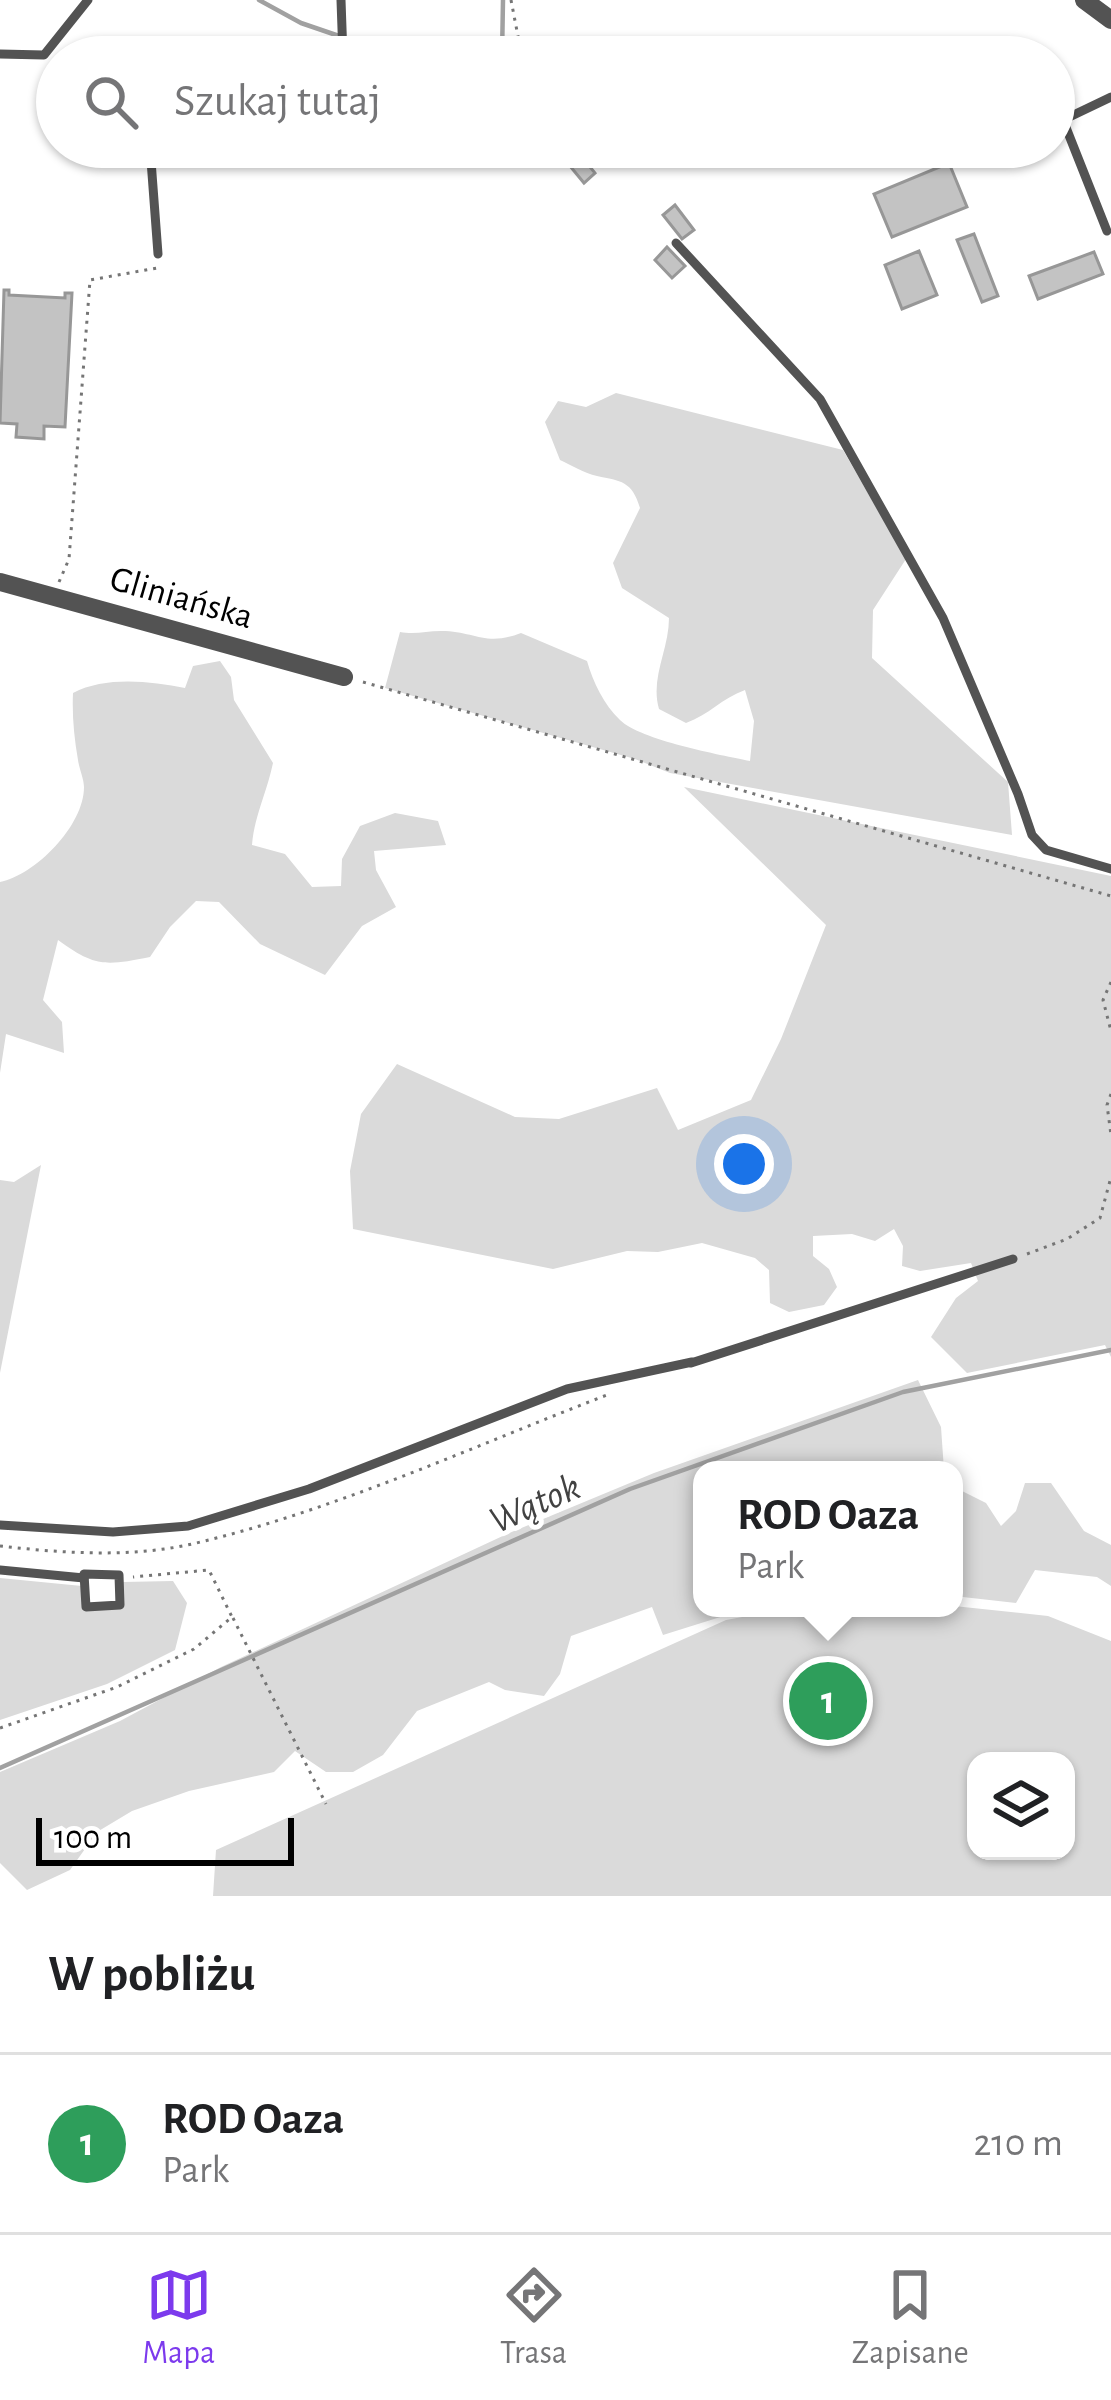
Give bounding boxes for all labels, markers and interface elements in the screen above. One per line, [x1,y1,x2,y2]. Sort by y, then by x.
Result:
search box [36,36,1075,168]
icon: search [78,69,144,135]
text: Szukaj tutaj [174,79,381,124]
street label: Gliniańska [106,560,257,635]
your location [714,1134,774,1194]
popup [693,1461,963,1617]
water label: Wątok [484,1467,586,1541]
text: ROD Oaza [737,1493,919,1538]
text: Park [737,1547,804,1586]
pin: 1 [789,1656,867,1746]
map controls [967,1752,1075,1860]
button: layers [967,1752,1075,1860]
scale bar [36,1812,294,1865]
text: 100 m [54,1822,132,1855]
text: W pobliżu [48,1949,255,2000]
text: ROD Oaza [162,2097,344,2142]
text: 1 [80,2124,94,2163]
text: 210 m [974,2124,1063,2163]
text: Park [162,2151,229,2190]
tab: Mapa [142,2262,215,2374]
tab: Trasa [500,2262,567,2374]
tab: Zapisane [852,2262,969,2374]

